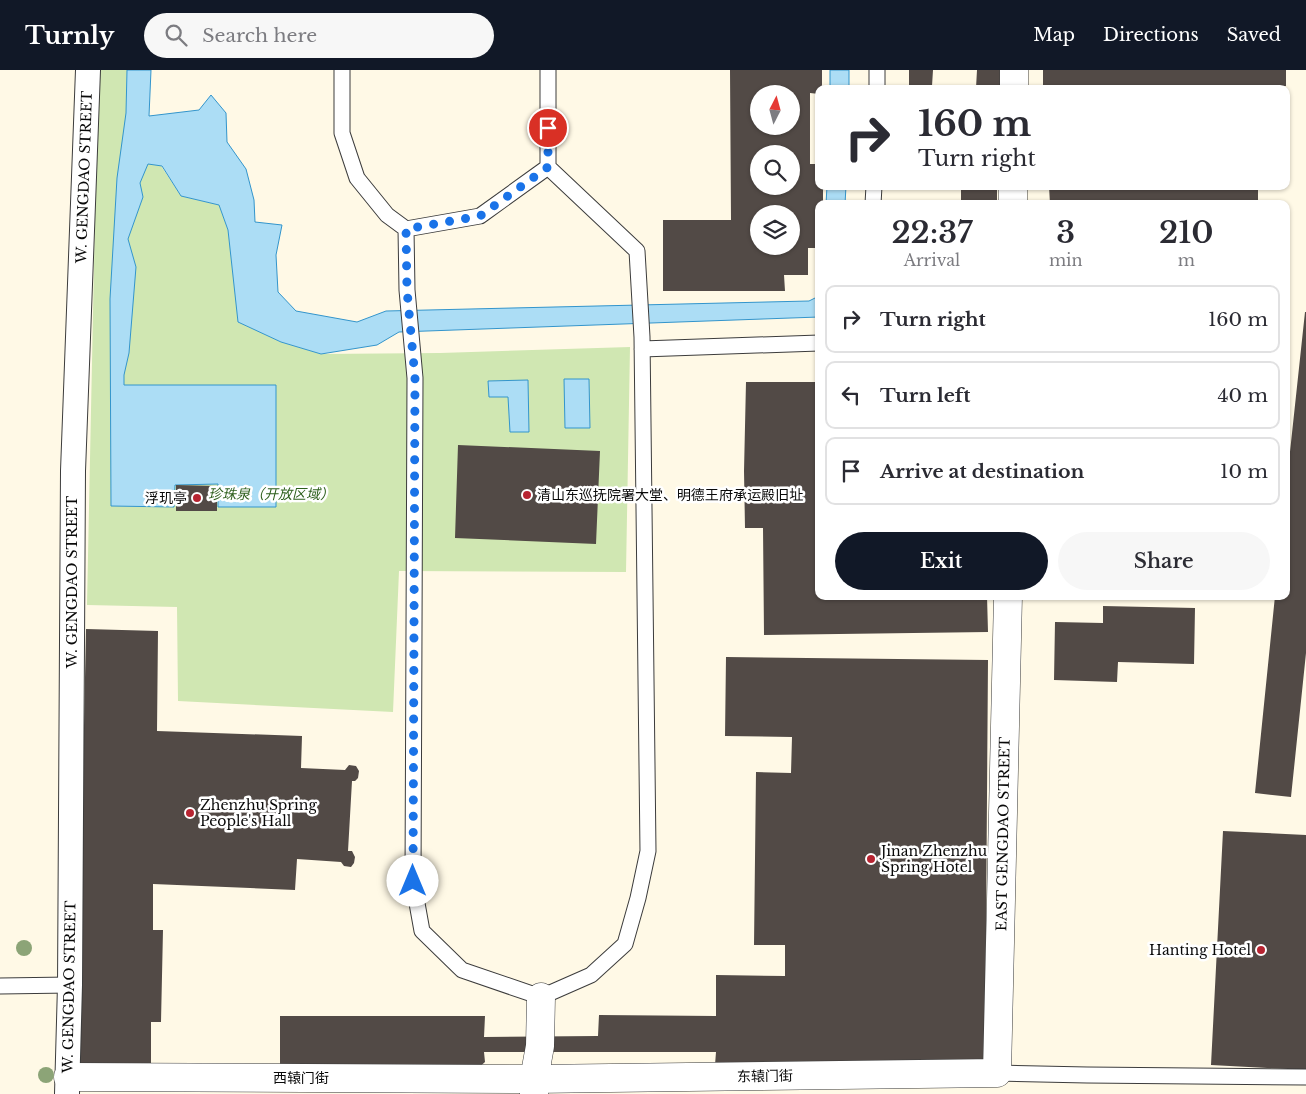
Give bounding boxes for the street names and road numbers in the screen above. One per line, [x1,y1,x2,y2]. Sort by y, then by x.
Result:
street label: W. GENGDAO STREET [72,90,96,265]
street label: W. GENGDAO STREET [63,496,81,669]
street label: EAST GENGDAO STREET [992,737,1014,931]
street label: W. GENGDAO STREET [58,901,80,1074]
street label: 东辕门街 [737,1067,793,1085]
street label: 西辕门街 [273,1069,329,1087]

